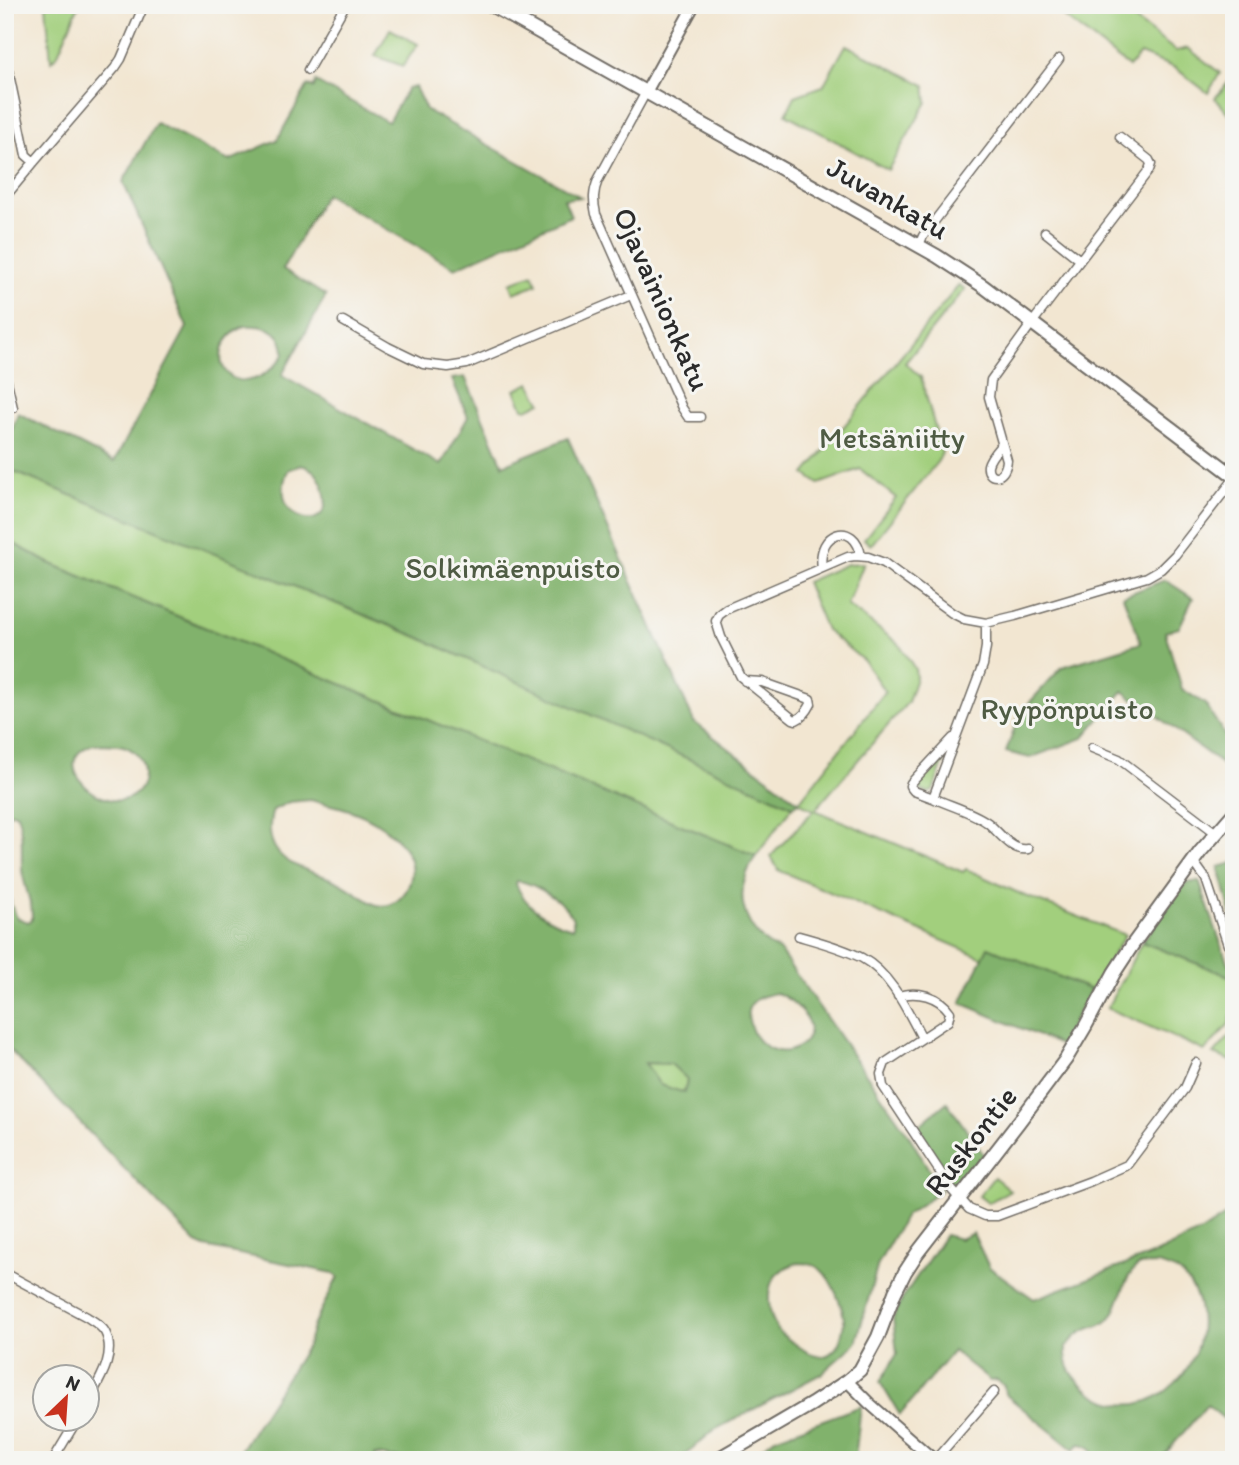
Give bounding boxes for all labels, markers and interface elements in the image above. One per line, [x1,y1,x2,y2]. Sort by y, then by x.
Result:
street label: Juvankatu [821,148,956,247]
street label: Ojavainionkatu [606,201,719,396]
park label: Metsäniitty [819,419,965,456]
park label: Solkimäenpuisto [405,549,621,586]
park label: Ryypönpuisto [980,690,1154,727]
street label: Ruskontie [916,1079,1025,1203]
north arrow [32,1364,102,1434]
text: N [62,1370,84,1396]

